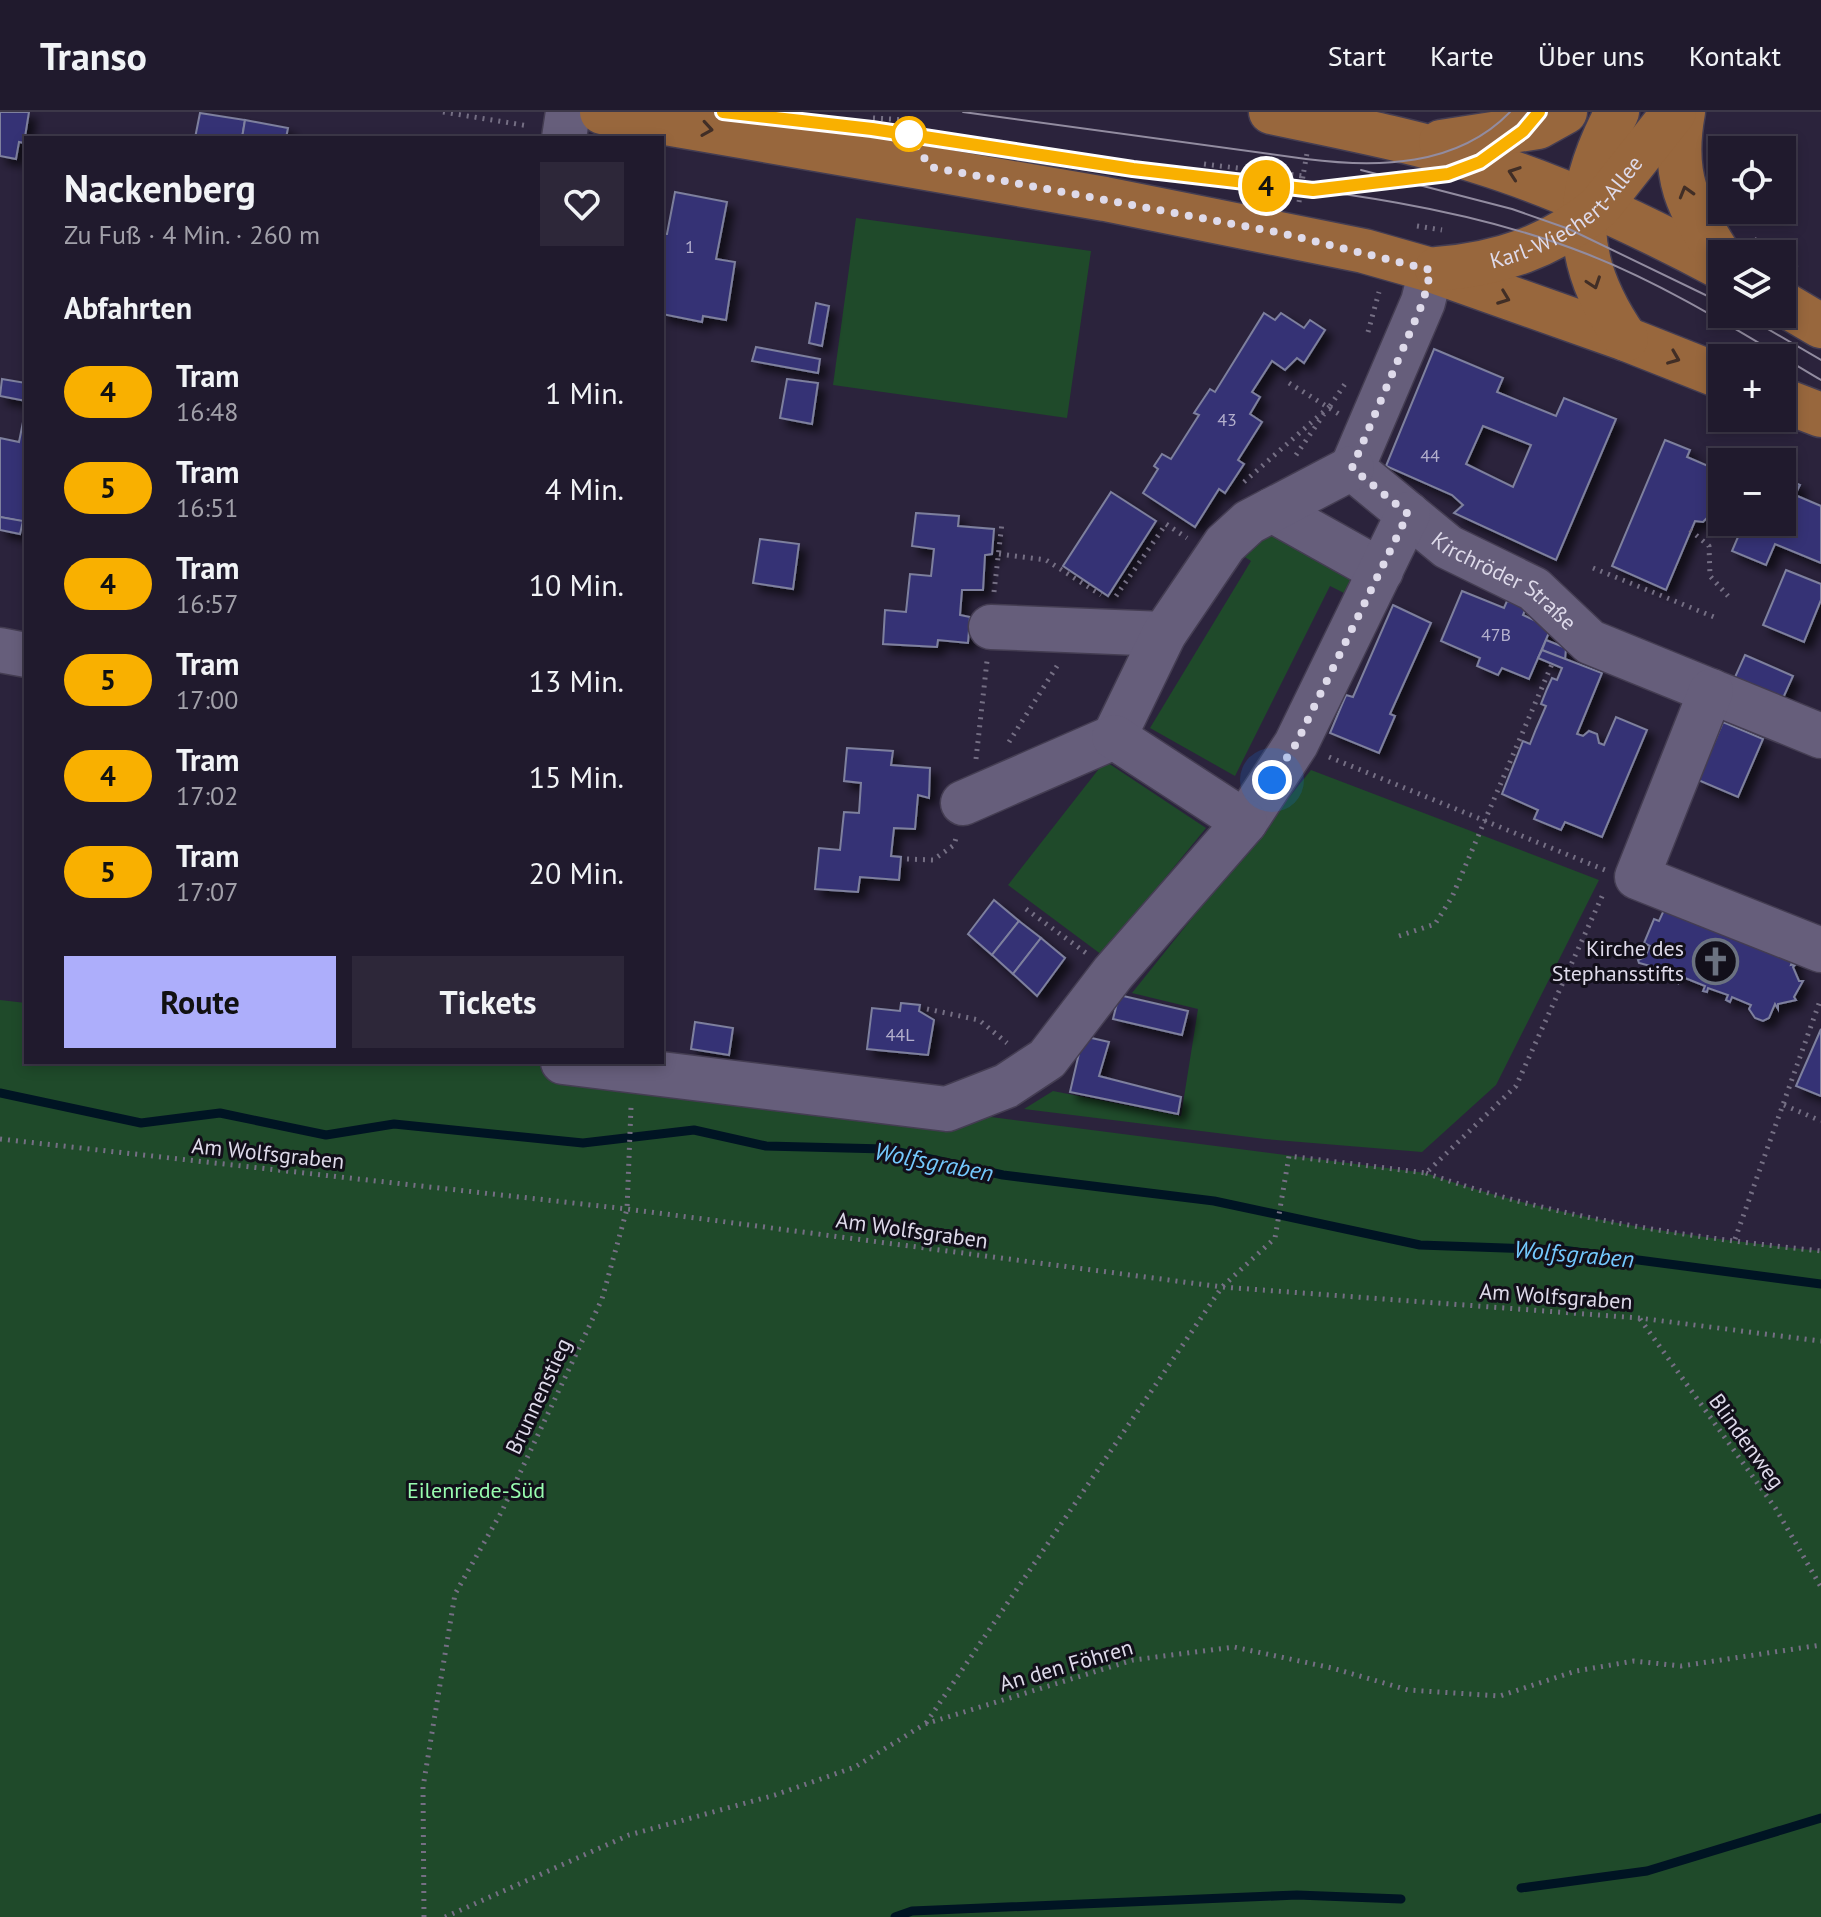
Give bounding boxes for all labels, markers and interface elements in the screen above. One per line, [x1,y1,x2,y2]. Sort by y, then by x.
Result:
text: Transo [40,31,147,80]
text: Start [1328,37,1386,74]
text: Karte [1430,37,1494,74]
text: Über uns [1538,37,1645,74]
text: Kontakt [1689,37,1781,74]
unlabelled marker [892,117,926,151]
one-way arrow [700,120,713,137]
map controls [1708,136,1796,536]
button: locate [1708,136,1796,224]
street label: Karl-Wiechert-Allee [1487,150,1648,275]
line badge: 4 [1240,160,1292,212]
button: heart [540,162,624,246]
text: Nackenberg [64,163,256,212]
text: 4 [1258,167,1274,204]
one-way arrow [1508,167,1522,183]
one-way arrow [1678,185,1695,199]
text: Zu Fuß · 4 Min. · 260 m [64,218,320,251]
house number: 1 [685,235,695,258]
button: layers [1708,240,1796,328]
one-way arrow [1584,275,1600,289]
text: Abfahrten [64,288,192,327]
one-way arrow [1496,288,1510,305]
button: + [1708,344,1796,432]
one-way arrow [1666,348,1680,365]
text: Tram [176,356,239,395]
text: 4 [100,373,116,410]
text: 1 Min. [545,373,624,412]
text: 16:48 [176,395,238,428]
house number: 43 [1217,408,1237,431]
house number: 44 [1420,444,1440,467]
button: − [1708,448,1796,536]
text: Tram [176,452,239,491]
text: 5 [100,469,116,506]
text: 4 Min. [545,469,624,508]
text: 16:51 [176,491,238,524]
street label: Kirchröder Straße [1426,525,1583,636]
text: Tram [176,548,239,587]
text: 4 [100,565,116,602]
text: 10 Min. [529,565,624,604]
text: 16:57 [176,587,238,620]
house number: 47B [1481,623,1511,646]
text: Tram [176,644,239,683]
text: 5 [100,661,116,698]
text: 13 Min. [529,661,624,700]
text: 17:00 [176,683,238,716]
text: Tram [176,740,239,779]
text: 4 [100,757,116,794]
text: 15 Min. [529,757,624,796]
your location [1252,760,1292,800]
text: 17:02 [176,779,238,812]
text: Tram [176,836,239,875]
text: 5 [100,853,116,890]
text: 20 Min. [529,853,624,892]
text: 17:07 [176,875,238,908]
place label: Kirche des Stephansstifts [1552,934,1684,987]
church icon: Kirche des Stephansstifts [1691,937,1739,985]
button: Route [64,956,336,1048]
button: Tickets [352,956,624,1048]
house number: 44L [886,1023,914,1046]
street label: Am Wolfsgraben [190,1131,346,1175]
water label: Wolfsgraben [872,1135,996,1189]
street label: Am Wolfsgraben [834,1205,990,1255]
water label: Wolfsgraben [1513,1233,1635,1275]
street label: Am Wolfsgraben [1479,1277,1633,1315]
street label: Brunnenstieg [499,1334,577,1458]
street label: Blindenweg [1703,1388,1791,1494]
park label: Eilenriede-Süd [407,1476,545,1504]
street label: An den Föhren [996,1633,1136,1697]

